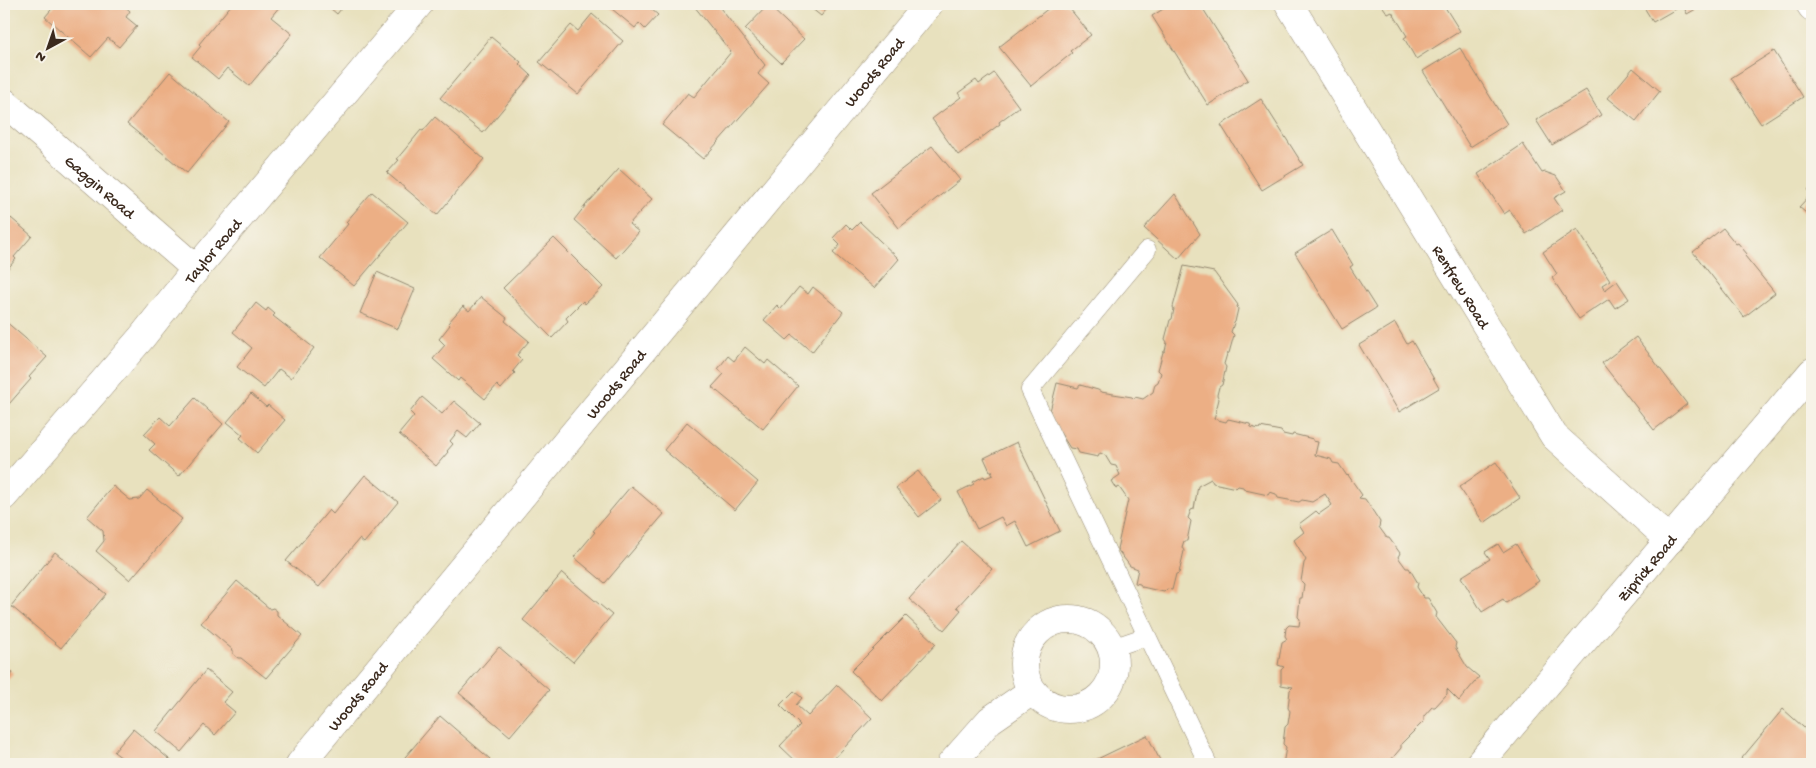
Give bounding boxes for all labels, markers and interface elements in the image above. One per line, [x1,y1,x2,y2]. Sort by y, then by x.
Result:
north arrow [22,22,72,72]
street label: Woods Road [842,34,911,112]
text: N [32,47,50,65]
street label: Gaggin Road [59,153,139,225]
street label: Taylor Road [181,215,248,290]
street label: Renfrew Road [1426,243,1493,335]
street label: Woods Road [583,346,653,424]
street label: Ziprick Road [1615,531,1684,607]
street label: Woods Road [325,658,395,736]

